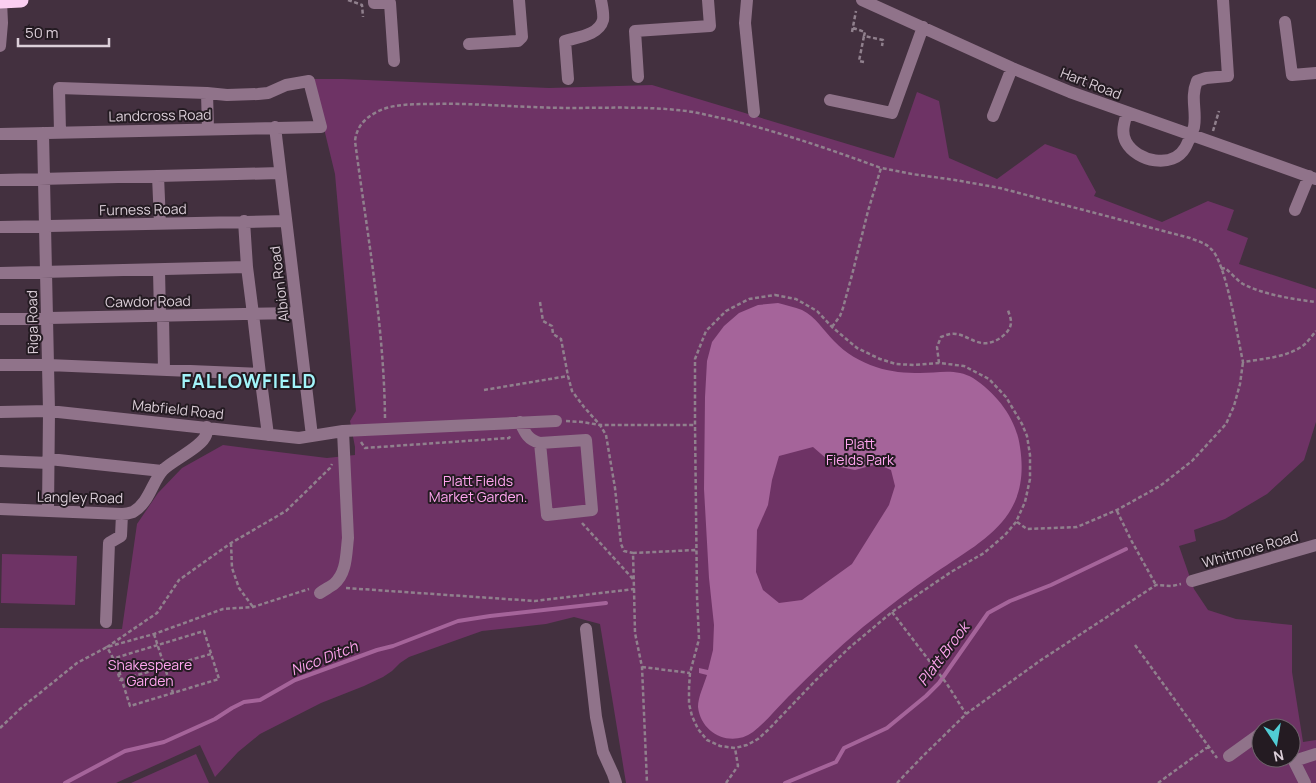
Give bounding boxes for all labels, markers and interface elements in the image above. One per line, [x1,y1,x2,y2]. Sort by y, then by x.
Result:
scale bar [18,15,109,47]
text: 50 m [25,22,59,43]
street label: Hart Road [1058,63,1124,103]
street label: Landcross Road [108,105,212,125]
street label: Furness Road [99,199,187,219]
street label: Albion Road [265,245,293,323]
street label: Riga Road [22,290,42,354]
street label: Cawdor Road [105,291,191,311]
district label: FALLOWFIELD [181,368,317,394]
street label: Mabfield Road [131,395,225,423]
park label: Platt Fields Park [826,434,895,469]
park label: Platt Fields Market Garden. [429,471,527,506]
street label: Langley Road [37,487,123,507]
street label: Whitmore Road [1200,526,1300,572]
water label: Platt Brook [912,616,975,690]
water label: Nico Ditch [287,635,362,680]
park label: Shakespeare Garden [108,655,192,690]
north arrow [1251,718,1301,768]
text: N [1272,746,1286,767]

